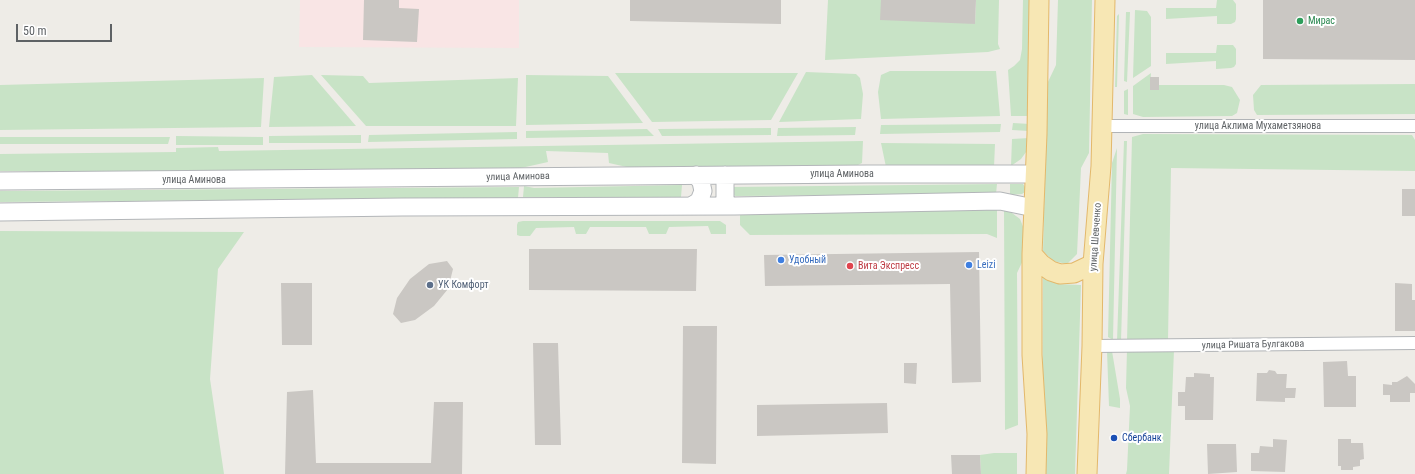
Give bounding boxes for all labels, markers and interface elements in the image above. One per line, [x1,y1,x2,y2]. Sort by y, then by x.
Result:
place label: Мирас [1308,15,1335,27]
scale bar [18,16,114,42]
marker: Мирас [1295,16,1305,26]
text: 50 m [23,24,47,38]
street label: улица Аклима Мухаметзянова [1195,120,1321,132]
street label: улица Аминова [810,168,874,180]
street label: улица Аминова [486,170,550,184]
street label: улица Аминова [162,174,226,186]
street label: улица Шевченко [1088,202,1104,272]
place label: Удобный [789,254,826,266]
marker: Удобный [776,255,786,265]
place label: Leizi [977,259,995,271]
place label: Вита Экспресс [858,260,919,272]
marker: Leizi [964,260,974,270]
marker: Вита Экспресс [845,261,855,271]
place label: УК Комфорт [438,279,488,291]
marker: УК Комфорт [425,280,435,290]
street label: улица Ришата Булгакова [1202,338,1304,352]
place label: Сбербанк [1122,432,1162,444]
marker: Сбербанк [1109,433,1119,443]

